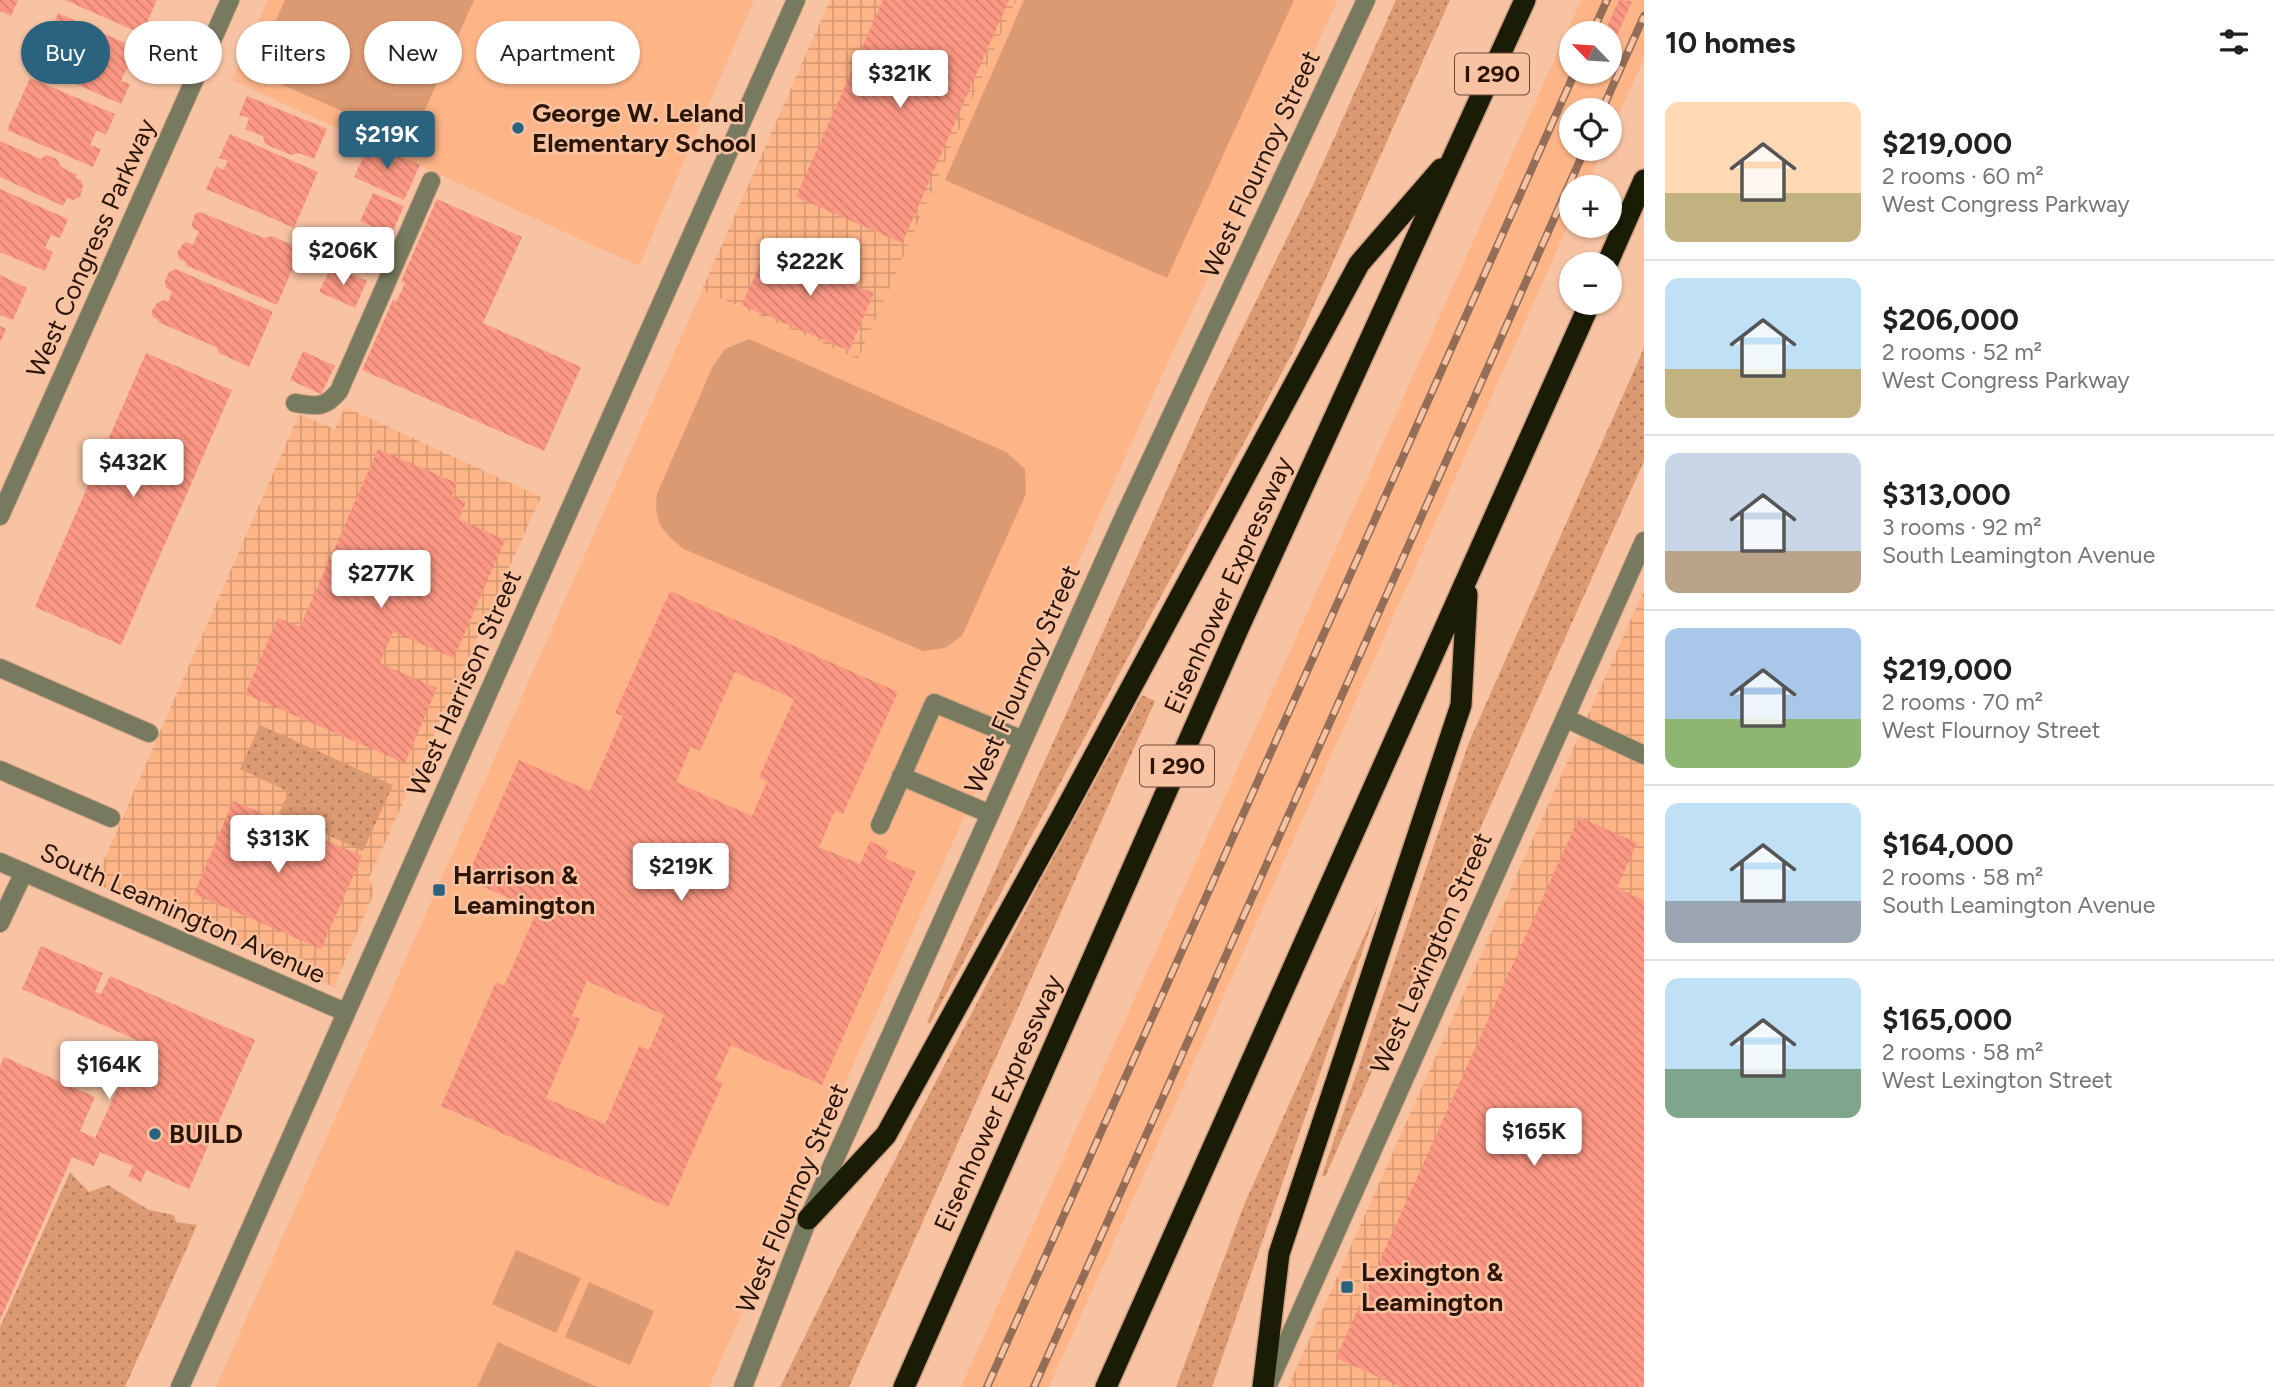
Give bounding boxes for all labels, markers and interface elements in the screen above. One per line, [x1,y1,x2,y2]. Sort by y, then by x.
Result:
chip: Buy [21,21,110,84]
chip: Rent [124,21,222,84]
chip: Filters [236,21,350,84]
chip: New [364,21,462,84]
chip: Apartment [476,21,640,84]
north arrow [1559,21,1622,84]
map controls [1559,21,1622,315]
icon: filters [2215,23,2253,61]
text: 10 homes [1665,24,1796,61]
street label: West Flournoy Street [1193,45,1327,283]
pin: $321K [851,50,949,110]
road number: I 290 [1455,54,1529,94]
text: $321K [868,59,932,87]
place label: George W. Leland Elementary School [532,97,756,159]
button: locate [1559,98,1622,161]
pin: $219K [338,111,436,171]
street label: West Congress Parkway [19,113,163,382]
text: $219K [355,120,419,148]
marker: George W. Leland Elementary School [510,120,526,136]
text: $219,000 [1882,125,2012,162]
icon: home [1721,130,1805,214]
text: 2 rooms · 60 m² [1882,162,2044,190]
button: + [1559,175,1622,238]
text: West Congress Parkway [1882,190,2130,218]
pin: $206K [294,228,392,287]
text: $206K [308,236,378,264]
pin: $222K [761,238,859,298]
text: $222K [776,247,844,275]
button: − [1559,252,1622,315]
text: $206,000 [1882,301,2019,338]
icon: home [1721,306,1805,390]
text: 2 rooms · 52 m² [1882,338,2042,366]
text: West Congress Parkway [1882,366,2130,394]
pin: $432K [84,440,182,499]
text: $432K [99,448,167,476]
street label: Eisenhower Expressway [1157,451,1299,719]
text: $313,000 [1882,476,2011,513]
icon: home [1721,481,1805,565]
text: 3 rooms · 92 m² [1882,513,2042,541]
text: South Leamington Avenue [1882,541,2155,569]
pin: $277K [332,550,430,610]
text: $277K [348,559,414,587]
street label: West Flournoy Street [957,560,1087,798]
street label: West Harrison Street [400,565,528,801]
text: $219,000 [1882,651,2012,688]
icon: home [1721,656,1805,740]
text: 2 rooms · 70 m² [1882,688,2043,716]
text: West Flournoy Street [1882,716,2100,744]
road number: I 290 [1140,746,1214,786]
pin: $313K [229,816,327,875]
text: $313K [246,824,310,852]
text: $164,000 [1882,826,2014,863]
street label: West Lexington Street [1363,827,1499,1079]
icon: home [1721,831,1805,915]
street label: South Leamington Avenue [35,836,331,990]
pin: $219K [632,844,730,903]
text: $219K [649,852,713,880]
place label: Harrison & Leamington [453,859,595,921]
text: 2 rooms · 58 m² [1882,863,2043,891]
marker: Harrison & Leamington [431,882,447,898]
text: South Leamington Avenue [1882,891,2155,919]
street label: Eisenhower Expressway [927,969,1069,1237]
text: $165,000 [1882,1001,2012,1038]
icon: home [1721,1006,1805,1090]
text: 2 rooms · 58 m² [1882,1038,2043,1066]
pin: $164K [60,1042,158,1101]
text: $164K [76,1050,142,1078]
text: West Lexington Street [1882,1066,2113,1094]
street label: West Flournoy Street [729,1078,855,1318]
pin: $165K [1485,1108,1583,1168]
text: $165K [1502,1117,1566,1145]
place label: BUILD [169,1118,243,1150]
marker: BUILD [147,1126,163,1142]
place label: Lexington & Leamington [1361,1256,1503,1318]
marker: Lexington & Leamington [1339,1279,1355,1295]

